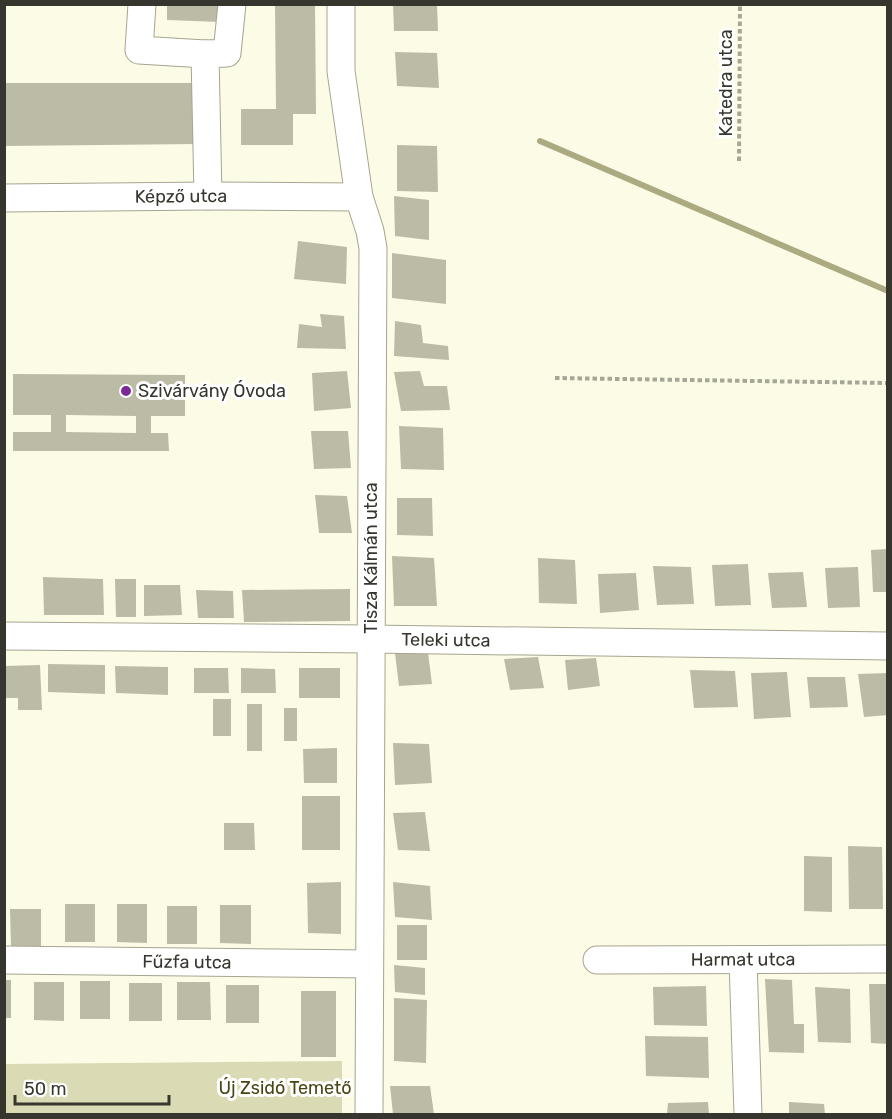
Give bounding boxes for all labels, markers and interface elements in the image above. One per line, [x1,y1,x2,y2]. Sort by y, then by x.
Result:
street label: Katedra utca [715,29,737,137]
street label: Képző utca [135,185,227,208]
place label: Szivárvány Óvoda [138,380,286,402]
marker: Szivárvány Óvoda [119,384,133,398]
street label: Tisza Kálmán utca [360,482,382,634]
street label: Teleki utca [401,628,491,652]
street label: Harmat utca [691,948,795,971]
street label: Fűzfa utca [142,951,232,973]
scale bar [15,1068,170,1106]
park label: Új Zsidó Temető [218,1077,352,1099]
text: 50 m [24,1078,67,1100]

